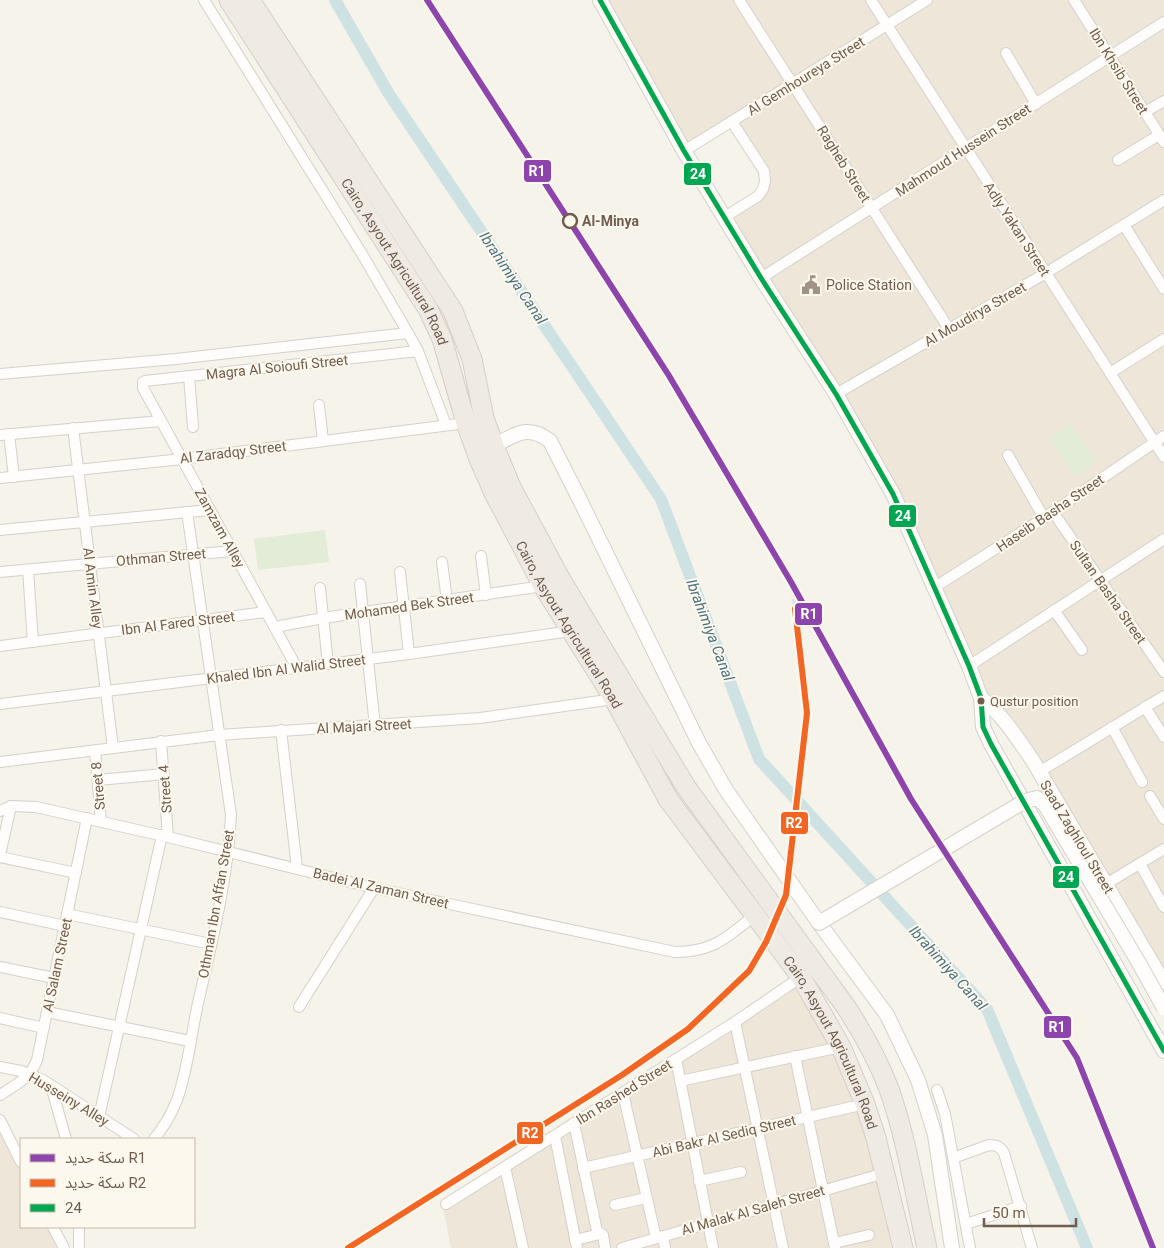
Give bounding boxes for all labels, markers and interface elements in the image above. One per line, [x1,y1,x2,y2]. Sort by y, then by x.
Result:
street label: Ibn Khsib Street [1086,25,1152,117]
street label: Al Gemhoureya Street [744,33,868,119]
street label: Mahmoud Hussein Street [892,100,1034,200]
street label: Ragheb Street [814,123,874,206]
line badge: R1 [523,159,552,183]
line badge: 24 [683,162,712,186]
text: R1 [528,163,546,179]
text: 24 [690,166,706,182]
street label: Cairo, Asyout Agricultural Road [338,175,451,347]
street label: Adly Yakan Street [981,179,1054,279]
marker: Al-Minya [562,213,578,229]
place label: Al-Minya [582,213,639,229]
water label: Ibrahimiya Canal [475,228,551,328]
public building icon: Police Station [800,274,822,296]
place label: Police Station [826,277,912,293]
street label: Al Moudirya Street [921,278,1029,350]
street label: Magra Al Soioufi Street [205,352,349,382]
street label: Al Zaradqy Street [179,437,287,466]
street label: Haseib Basha Street [993,471,1107,555]
street label: Zamzam Alley [192,485,249,571]
line badge: 24 [888,504,917,528]
text: 24 [895,508,911,524]
street label: Sultan Basha Street [1066,537,1150,647]
street label: Cairo, Asyout Agricultural Road [513,538,625,711]
street label: Othman Street [115,545,207,569]
street label: Al Amin Alley [80,546,106,630]
water label: Ibrahimiya Canal [682,576,738,684]
street label: Mohamed Bek Street [343,589,475,623]
line badge: R1 [794,602,823,626]
text: R1 [800,606,818,622]
street label: Ibn Al Fared Street [120,608,236,638]
street label: Khaled Ibn Al Walid Street [206,651,367,687]
place label: Qustur position [990,694,1078,709]
marker: Qustur position [976,696,986,706]
street label: Al Majari Street [316,715,412,736]
street label: Street 8 [88,761,108,811]
street label: Street 4 [155,764,175,814]
street label: Saad Zaghloul Street [1037,777,1117,897]
line badge: R2 [780,811,809,835]
text: R2 [785,815,803,831]
street label: Othman Ibn Affan Street [195,828,237,980]
street label: Badei Al Zaman Street [312,865,451,911]
line badge: 24 [1052,865,1080,889]
text: 24 [1058,869,1074,885]
street label: Al Salam Street [39,916,75,1013]
water label: Ibrahimiya Canal [905,922,991,1014]
street label: Cairo, Asyout Agricultural Road [780,953,881,1131]
line badge: R1 [1043,1015,1072,1039]
text: R1 [1048,1019,1066,1035]
street label: Ibn Rashed Street [573,1056,675,1128]
street label: Husseiny Alley [26,1069,112,1129]
street label: Abi Bakr Al Sediq Street [651,1112,798,1160]
line badge: R2 [516,1121,544,1145]
text: R2 [521,1125,539,1141]
legend [20,1138,195,1228]
text: سكة حديد R1 [65,1149,146,1167]
text: سكة حديد R2 [65,1174,146,1192]
street label: Al Malak Al Saleh Street [680,1182,827,1238]
scale bar [984,1196,1076,1228]
text: 24 [65,1199,82,1217]
text: 50 m [992,1204,1026,1222]

